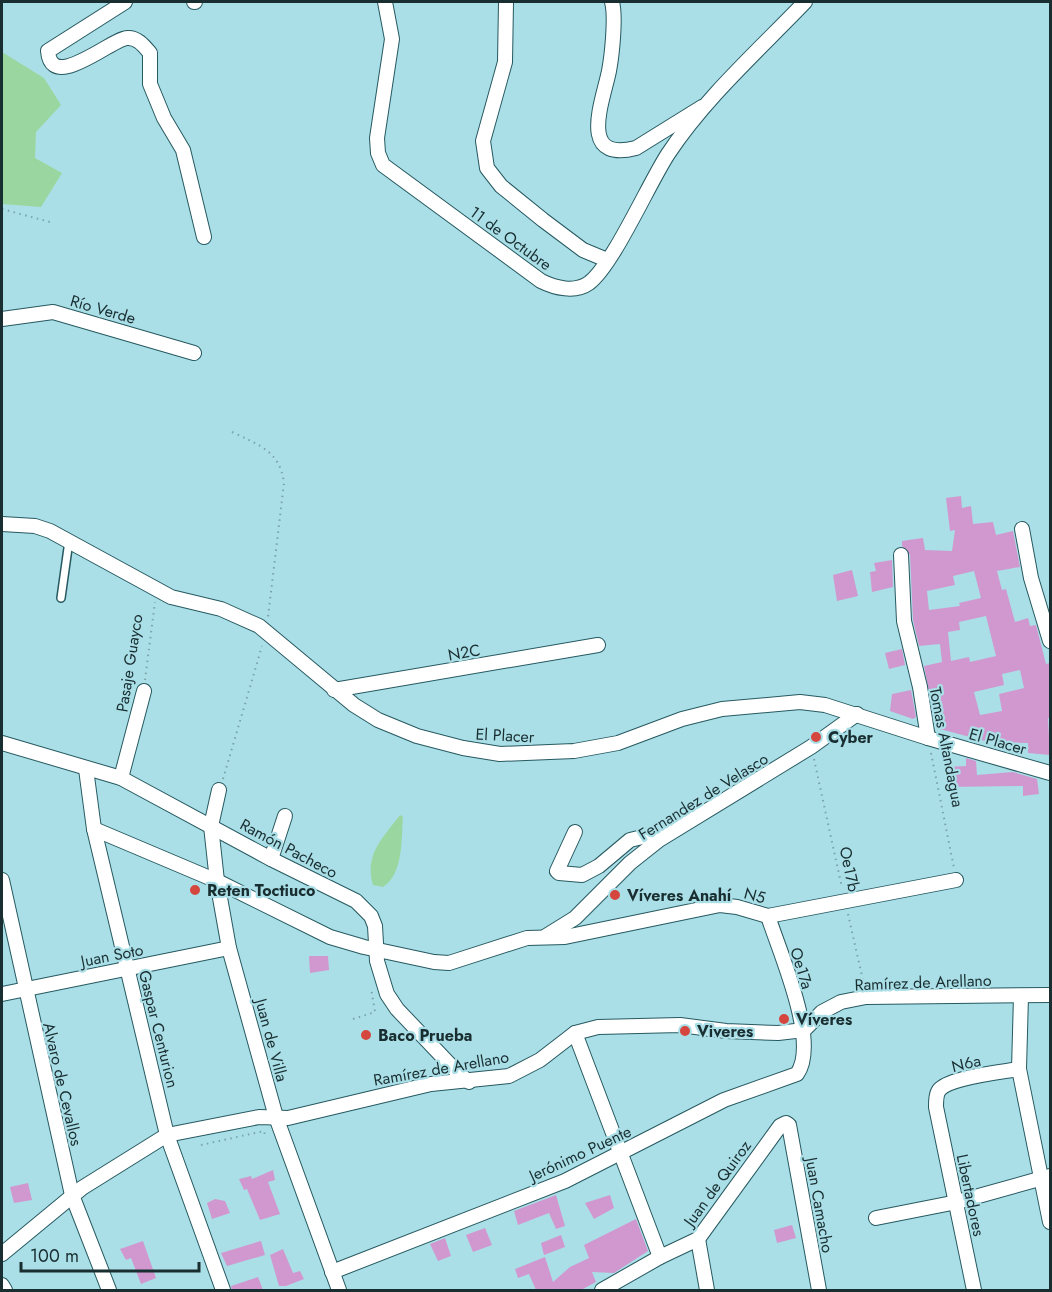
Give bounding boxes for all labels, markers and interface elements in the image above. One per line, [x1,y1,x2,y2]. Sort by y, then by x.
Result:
street label: 11 de Octubre [465,201,557,276]
street label: Río Verde [67,289,138,330]
street label: Pasaje Guayco [110,612,149,714]
street label: N2C [446,638,482,667]
street label: Tomas Altandagua [924,685,969,809]
street label: El Placer [475,722,535,749]
street label: El Placer [966,722,1030,761]
place label: Cyber [828,726,874,749]
marker: Cyber [809,730,823,744]
street label: Fernandez de Velasco [634,747,773,846]
street label: Ramón Pacheco [236,813,342,884]
street label: Oe17b [834,844,866,894]
place label: Reten Toctiuco [207,879,316,902]
street label: N5 [742,882,768,909]
marker: Reten Toctiuco [188,883,202,897]
place label: Víveres Anahí [626,884,732,907]
marker: Víveres Anahí [608,888,622,902]
street label: Juan Soto [77,938,146,973]
street label: Oe17a [784,944,819,992]
street label: Gaspar Centurion [133,968,184,1090]
street label: Ramírez de Arellano [854,969,992,996]
street label: Juan de Villa [249,994,294,1084]
place label: Víveres [795,1008,852,1031]
marker: Víveres [777,1012,791,1026]
street label: Alvaro de Cevallos [37,1020,88,1148]
place label: Viveres [696,1020,753,1043]
place label: Baco Prueba [378,1024,472,1047]
marker: Viveres [678,1024,692,1038]
marker: Baco Prueba [359,1028,373,1042]
street label: Ramírez de Arellano [372,1045,511,1092]
street label: N6a [949,1049,983,1078]
street label: Jerónimo Puente [524,1120,635,1188]
street label: Juan de Quiroz [677,1135,757,1233]
street label: Libertadores [951,1152,990,1238]
street label: Juan Camacho [799,1153,839,1255]
scale bar [21,1235,200,1273]
text: 100 m [30,1243,79,1269]

